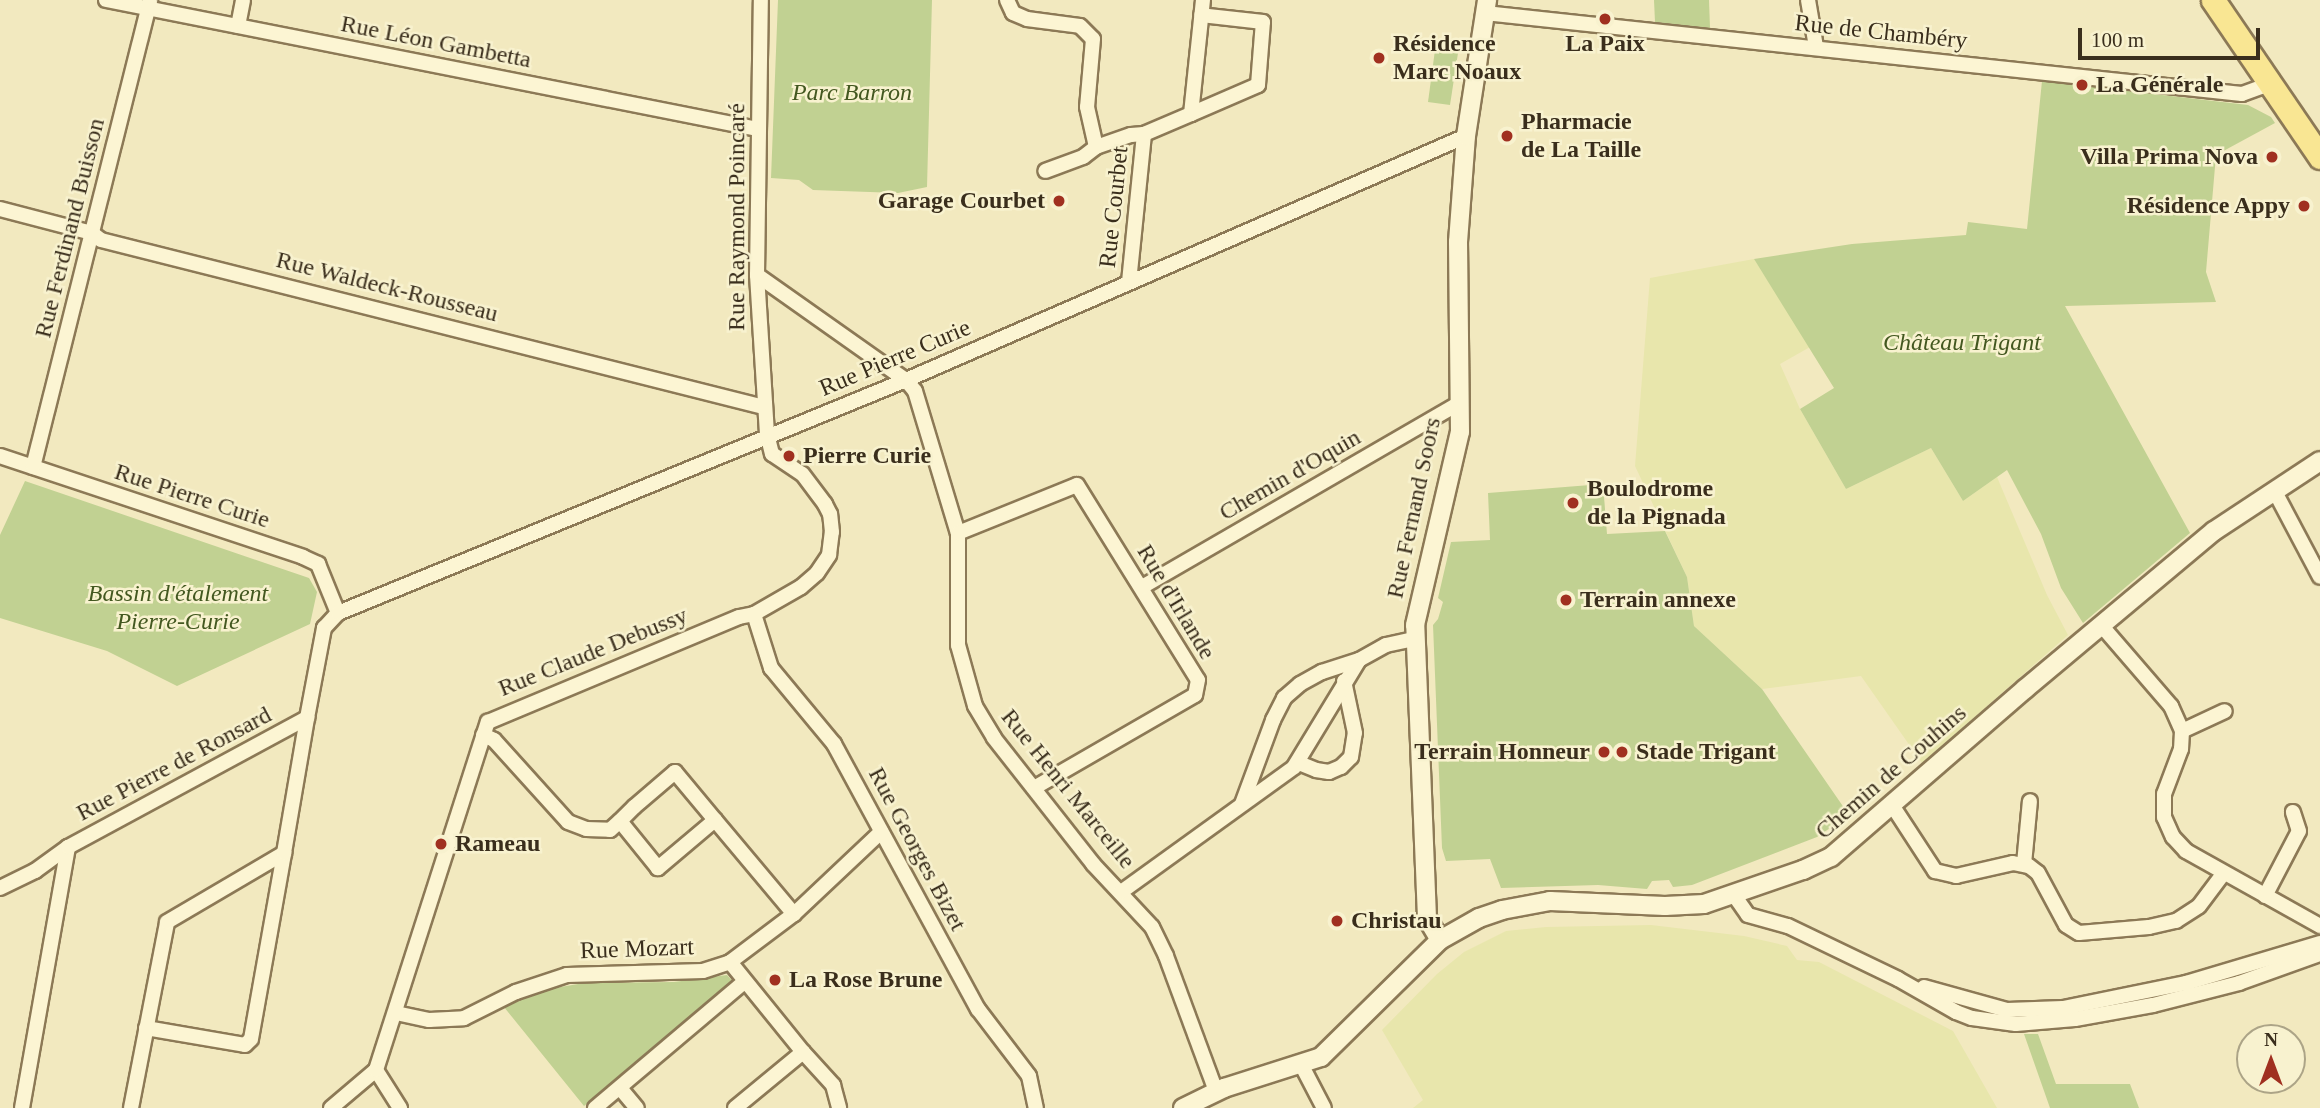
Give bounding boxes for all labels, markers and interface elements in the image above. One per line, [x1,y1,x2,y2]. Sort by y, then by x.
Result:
street label: Rue Léon Gambetta [338,9,534,75]
street label: Rue de Chambéry [1793,9,1969,55]
marker: La Paix [1597,11,1613,27]
scale bar [2082,14,2264,58]
text: 100 m [2091,28,2144,52]
place label: Résidence Marc Noaux [1393,30,1521,86]
place label: La Paix [1565,30,1645,58]
marker: Résidence Marc Noaux [1371,50,1387,66]
place label: La Générale [2096,71,2223,99]
marker: La Générale [2074,77,2090,93]
park label: Parc Barron [792,79,912,107]
street label: Rue Raymond Poincaré [723,103,751,331]
place label: Pharmacie de La Taille [1521,108,1641,164]
street label: Rue Ferdinand Buisson [29,115,111,341]
marker: Pharmacie de La Taille [1499,128,1515,144]
place label: Villa Prima Nova [2080,143,2258,171]
street label: Rue Courbet [1093,145,1135,269]
marker: Villa Prima Nova [2264,149,2280,165]
place label: Garage Courbet [878,187,1045,215]
place label: Résidence Appy [2125,192,2290,220]
marker: Garage Courbet [1051,193,1067,209]
marker: Résidence Appy [2296,198,2312,214]
street label: Rue Waldeck-Rousseau [273,245,501,329]
street label: Rue Pierre Curie [815,313,975,403]
park label: Château Trigant [1883,329,2041,357]
street label: Rue Fernand Soors [1381,415,1447,601]
street label: Chemin d'Oquin [1214,423,1366,527]
place label: Pierre Curie [803,442,931,470]
marker: Pierre Curie [781,448,797,464]
street label: Rue Pierre Curie [111,457,273,535]
place label: Boulodrome de la Pignada [1587,475,1726,531]
marker: Boulodrome de la Pignada [1565,495,1581,511]
street label: Rue d'Irlande [1130,539,1222,665]
park label: Bassin d'étalement Pierre-Curie [88,580,268,636]
place label: Terrain annexe [1580,586,1736,614]
marker: Terrain annexe [1558,592,1574,608]
street label: Rue Claude Debussy [494,601,692,703]
street label: Chemin de Couhins [1810,699,1972,845]
street label: Rue Pierre de Ronsard [72,700,276,828]
street label: Rue Henri Marceille [995,703,1141,875]
place label: Terrain Honneur [1414,738,1590,766]
place label: Stade Trigant [1636,738,1776,766]
marker: Terrain Honneur [1596,744,1612,760]
marker: Stade Trigant [1614,744,1630,760]
street label: Rue Georges Bizet [862,762,972,936]
place label: Rameau [455,830,540,858]
marker: Rameau [433,836,449,852]
place label: Christau [1351,907,1442,935]
marker: Christau [1329,913,1345,929]
street label: Rue Mozart [580,933,694,965]
place label: La Rose Brune [789,966,942,994]
marker: La Rose Brune [767,972,783,988]
north arrow [2236,1024,2306,1094]
text: N [2264,1029,2278,1050]

